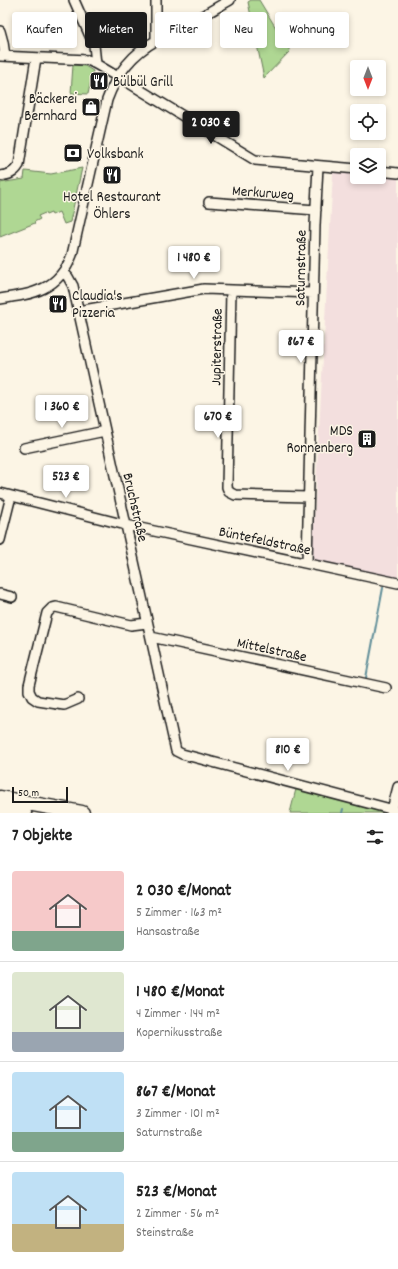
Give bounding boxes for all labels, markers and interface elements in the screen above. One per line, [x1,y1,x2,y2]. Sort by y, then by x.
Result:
chip: Kaufen [12,12,77,48]
chip: Mieten [85,12,147,48]
chip: Filter [155,12,212,48]
chip: Neu [220,12,267,48]
chip: Wohnung [275,12,349,48]
north arrow [350,60,386,96]
map controls [350,60,386,184]
restaurant icon: Bülbül Grill [88,70,110,92]
place label: Bülbül Grill [113,72,174,94]
place label: Bäckerei Bernhard [24,89,77,128]
shop icon: Bäckerei Bernhard [80,96,102,118]
button: locate [350,104,386,140]
pin: 2 030 € [174,111,248,145]
text: 2 030 € [192,114,230,133]
bank icon: Volksbank [62,142,84,164]
place label: Volksbank [87,144,144,166]
button: layers [350,148,386,184]
restaurant icon: Hotel Restaurant Öhlers [101,164,123,186]
street label: Merkurweg [231,181,295,207]
place label: Hotel Restaurant Öhlers [63,187,161,226]
street label: Saturnstraße [290,229,314,306]
pin: 1 480 € [157,246,231,280]
text: 1 480 € [177,249,211,268]
place label: Claudia's Pizzeria [72,286,123,325]
restaurant icon: Claudia's Pizzeria [47,293,69,315]
street label: Jupiterstraße [206,308,230,386]
pin: 867 € [273,330,329,364]
text: 867 € [288,333,314,352]
pin: 1 360 € [25,395,99,429]
text: 1 360 € [44,398,80,417]
pin: 670 € [190,405,246,439]
text: 670 € [204,408,232,427]
place label: MDS Ronnenberg [286,421,353,460]
building icon: MDS Ronnenberg [356,428,378,450]
pin: 523 € [38,465,94,499]
text: 523 € [52,468,80,487]
street label: Bruchstraße [115,471,153,545]
street label: Büntefeldstraße [217,521,313,562]
street label: Mittelstraße [235,633,309,669]
pin: 810 € [260,738,316,772]
text: 810 € [275,741,301,760]
scale bar [12,785,68,804]
text: 50 m [18,786,39,802]
text: 7 Objekte [12,825,72,849]
icon: filters [364,826,386,848]
text: 2 030 €/Monat [136,880,231,904]
icon: home [44,887,92,935]
text: 5 Zimmer · 163 m² [136,904,222,923]
text: Hansastraße [136,923,199,942]
text: 1 480 €/Monat [136,981,225,1005]
icon: home [44,988,92,1036]
text: 4 Zimmer · 144 m² [136,1005,220,1024]
text: Kopernikusstraße [136,1024,222,1043]
text: 867 €/Monat [136,1081,216,1105]
icon: home [44,1088,92,1136]
text: 3 Zimmer · 101 m² [136,1105,220,1124]
text: Saturnstraße [136,1124,202,1143]
text: 523 €/Monat [136,1181,217,1205]
icon: home [44,1188,92,1236]
text: 2 Zimmer · 56 m² [136,1205,219,1224]
text: Steinstraße [136,1224,194,1243]

